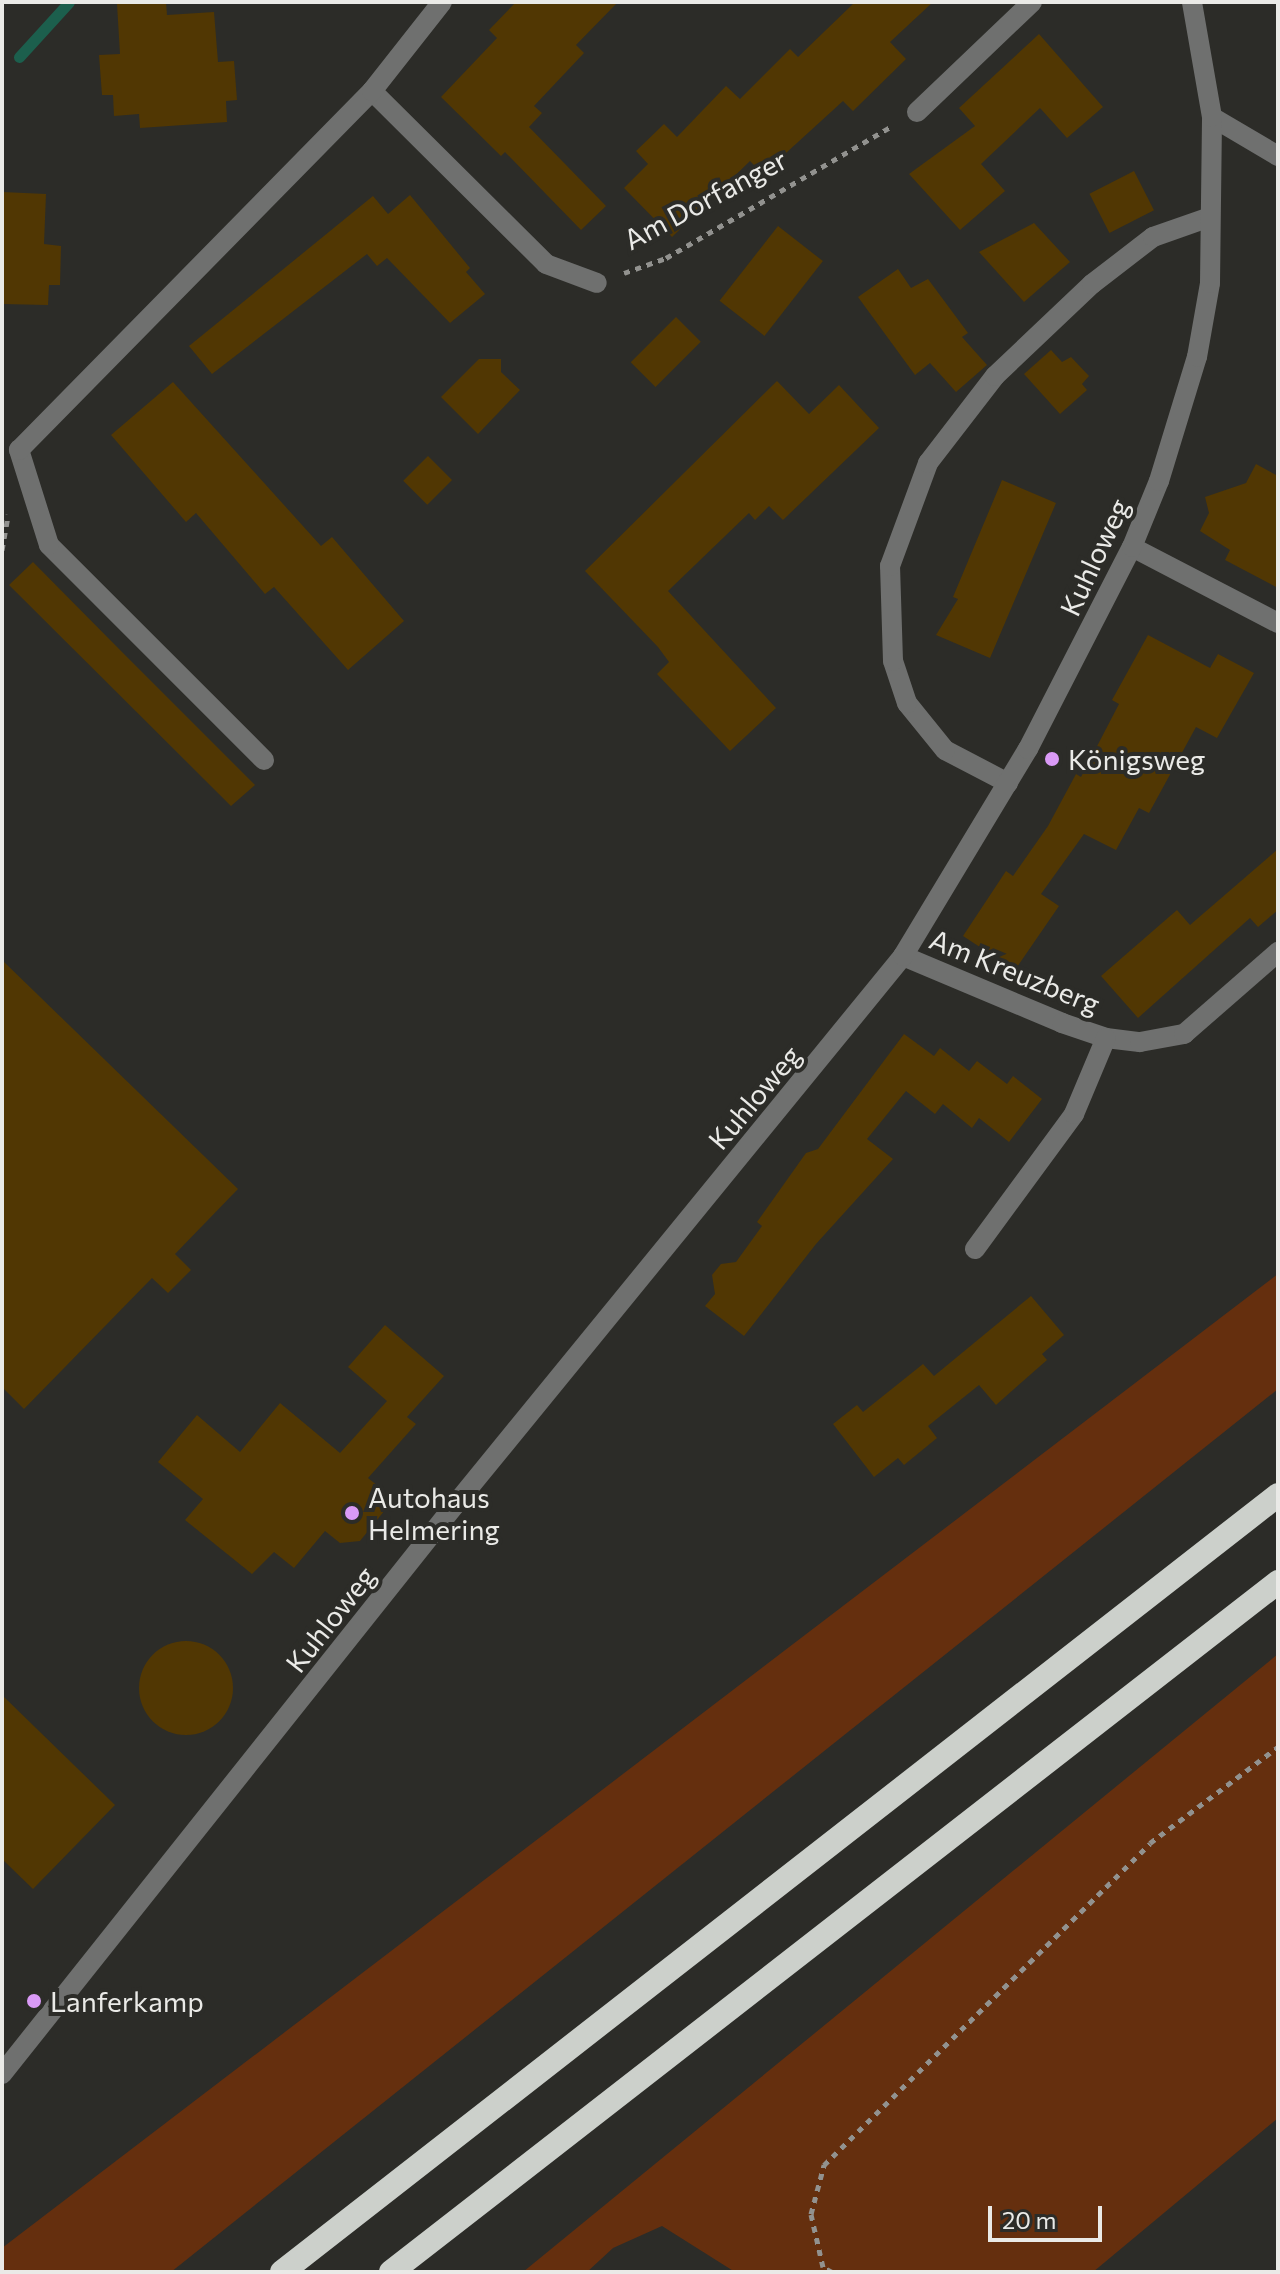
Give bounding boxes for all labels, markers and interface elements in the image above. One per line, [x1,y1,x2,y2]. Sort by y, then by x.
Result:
street label: Am Dorfanger [618,142,792,256]
street label: Kuhloweg [1052,493,1136,621]
place label: Königsweg [1068,742,1205,776]
marker: Königsweg [1043,750,1061,768]
street label: Am Kreuzberg [925,922,1105,1020]
street label: Kuhloweg [701,1038,807,1156]
place label: Autohaus Helmering [368,1480,500,1546]
marker: Autohaus Helmering [343,1504,361,1522]
street label: Kuhloweg [278,1559,382,1679]
place label: Lanferkamp [50,1984,204,2018]
marker: Lanferkamp [25,1992,43,2010]
scale bar [992,2190,1106,2240]
text: 20 m [1002,2205,1056,2234]

